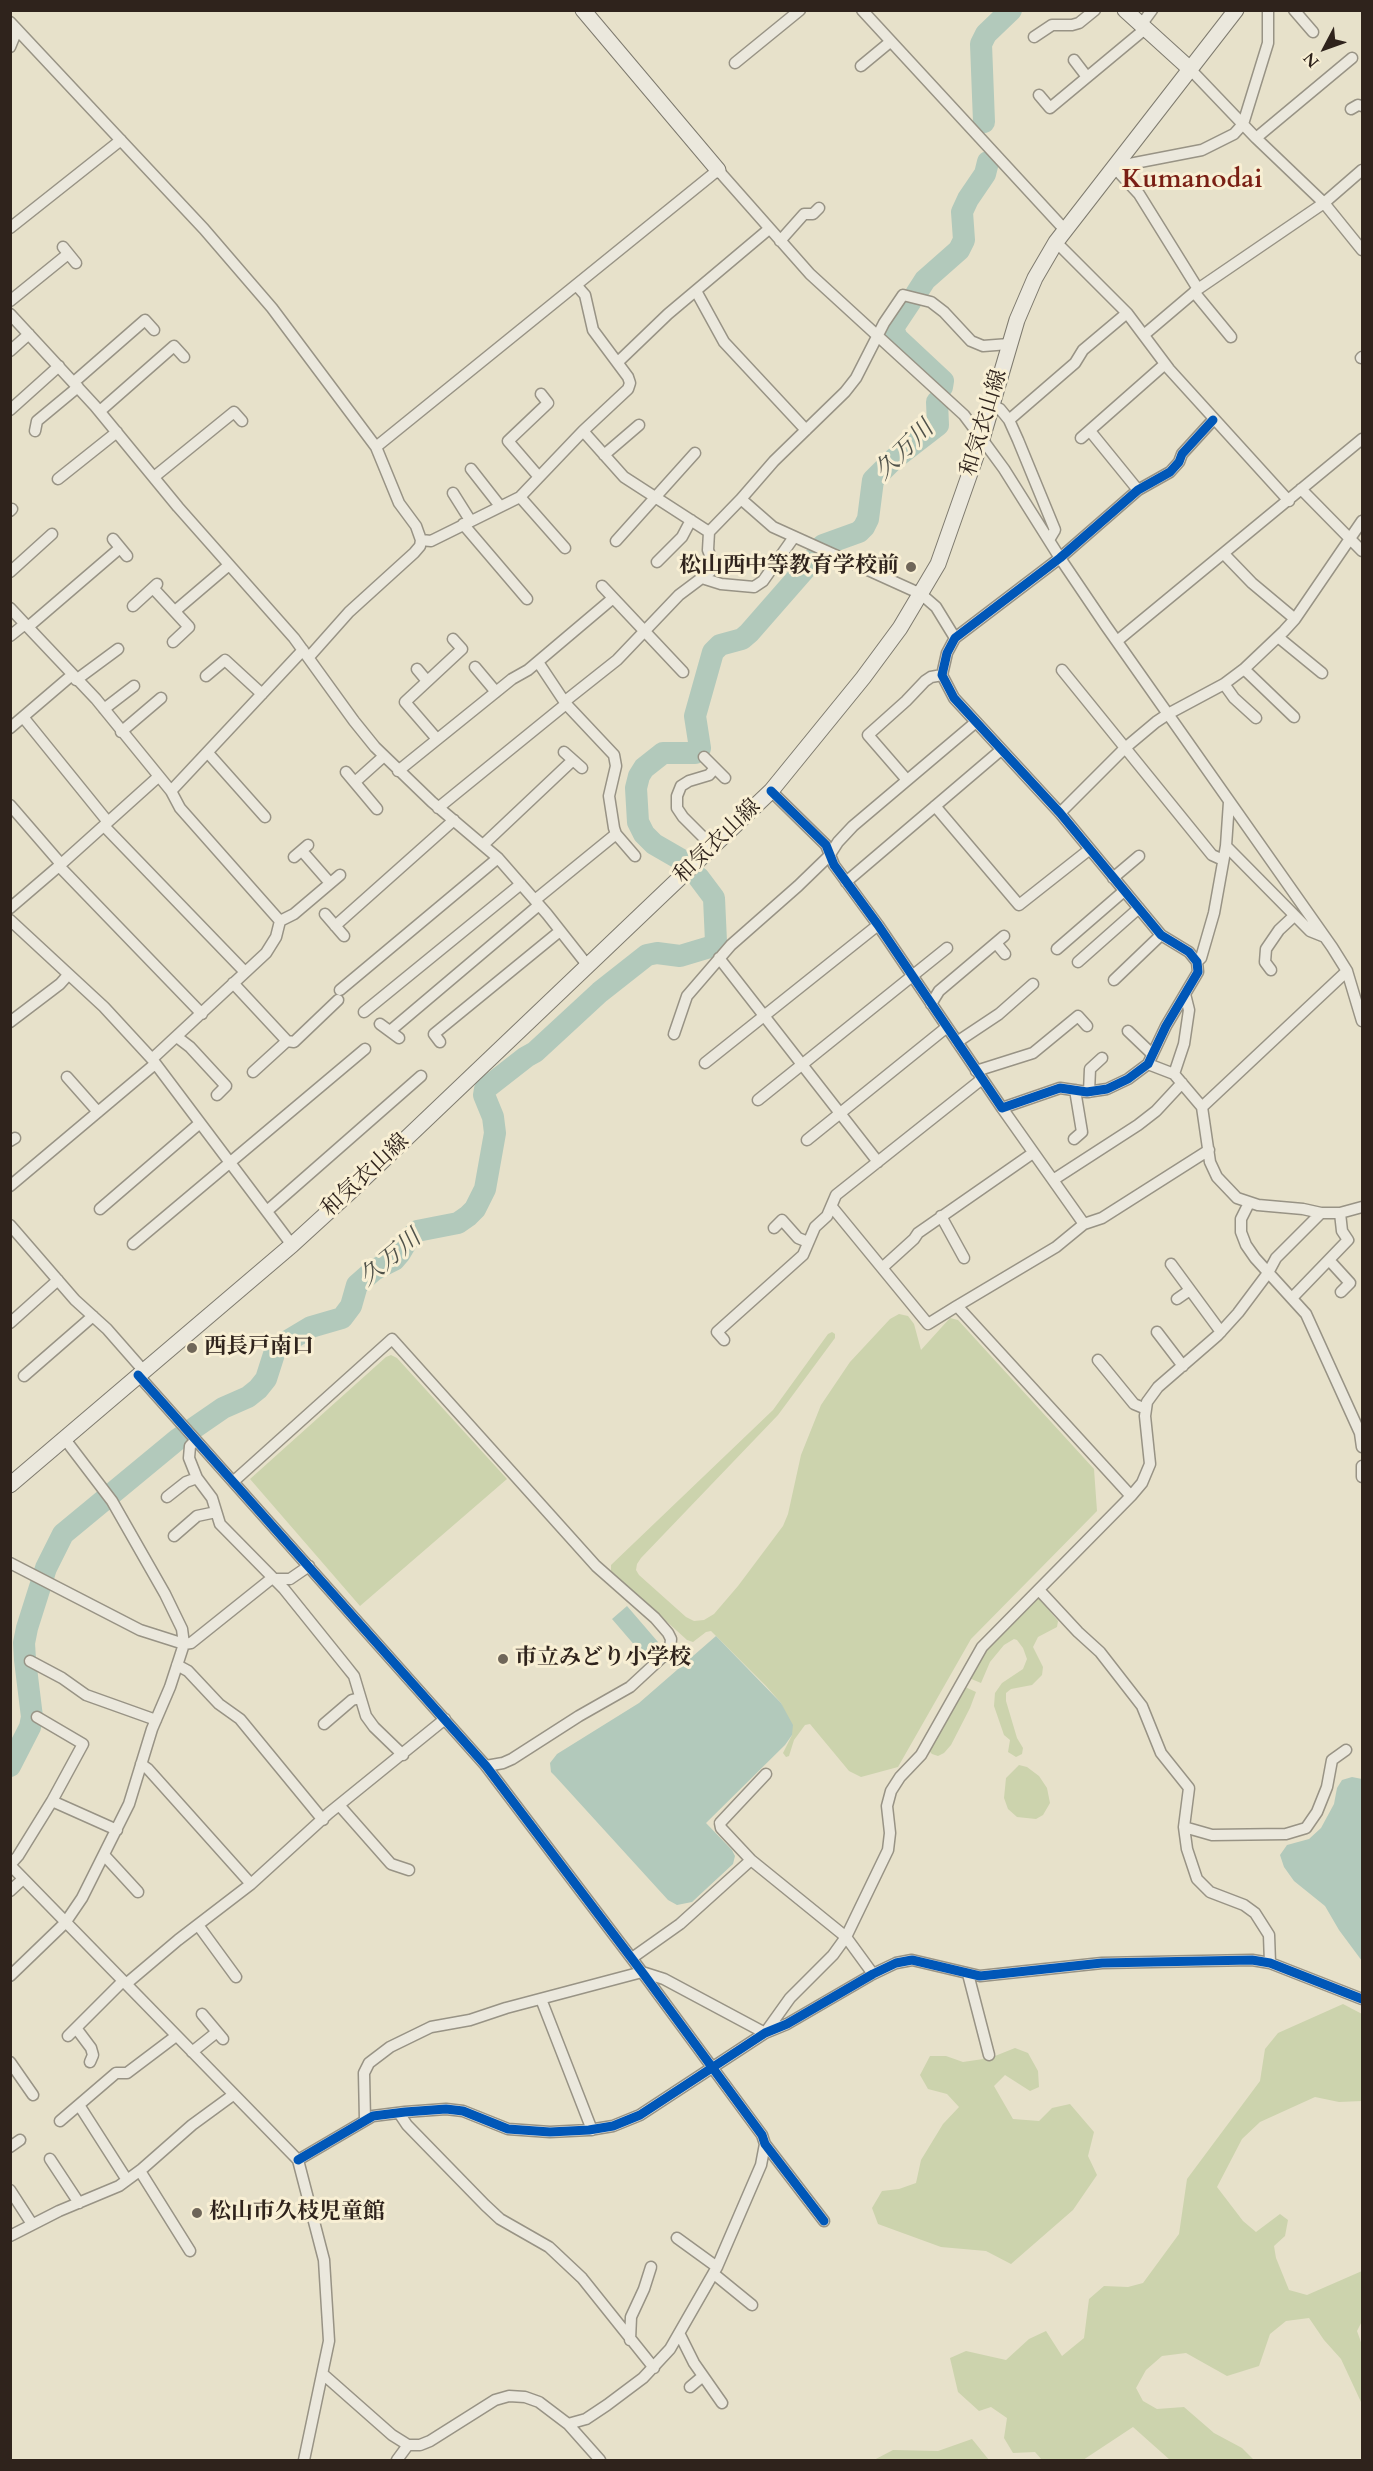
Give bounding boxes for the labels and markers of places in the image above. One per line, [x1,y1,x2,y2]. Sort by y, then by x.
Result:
place label: 松山西中等教育学校前 [679,554,899,580]
marker: 松山西中等教育学校前 [904,560,918,574]
place label: 西長戸南口 [204,1335,314,1361]
marker: 西長戸南口 [185,1341,199,1355]
place label: 市立みどり小学校 [515,1646,691,1672]
marker: 市立みどり小学校 [496,1652,510,1666]
place label: 松山市久枝児童館 [209,2200,385,2226]
marker: 松山市久枝児童館 [190,2206,204,2220]

